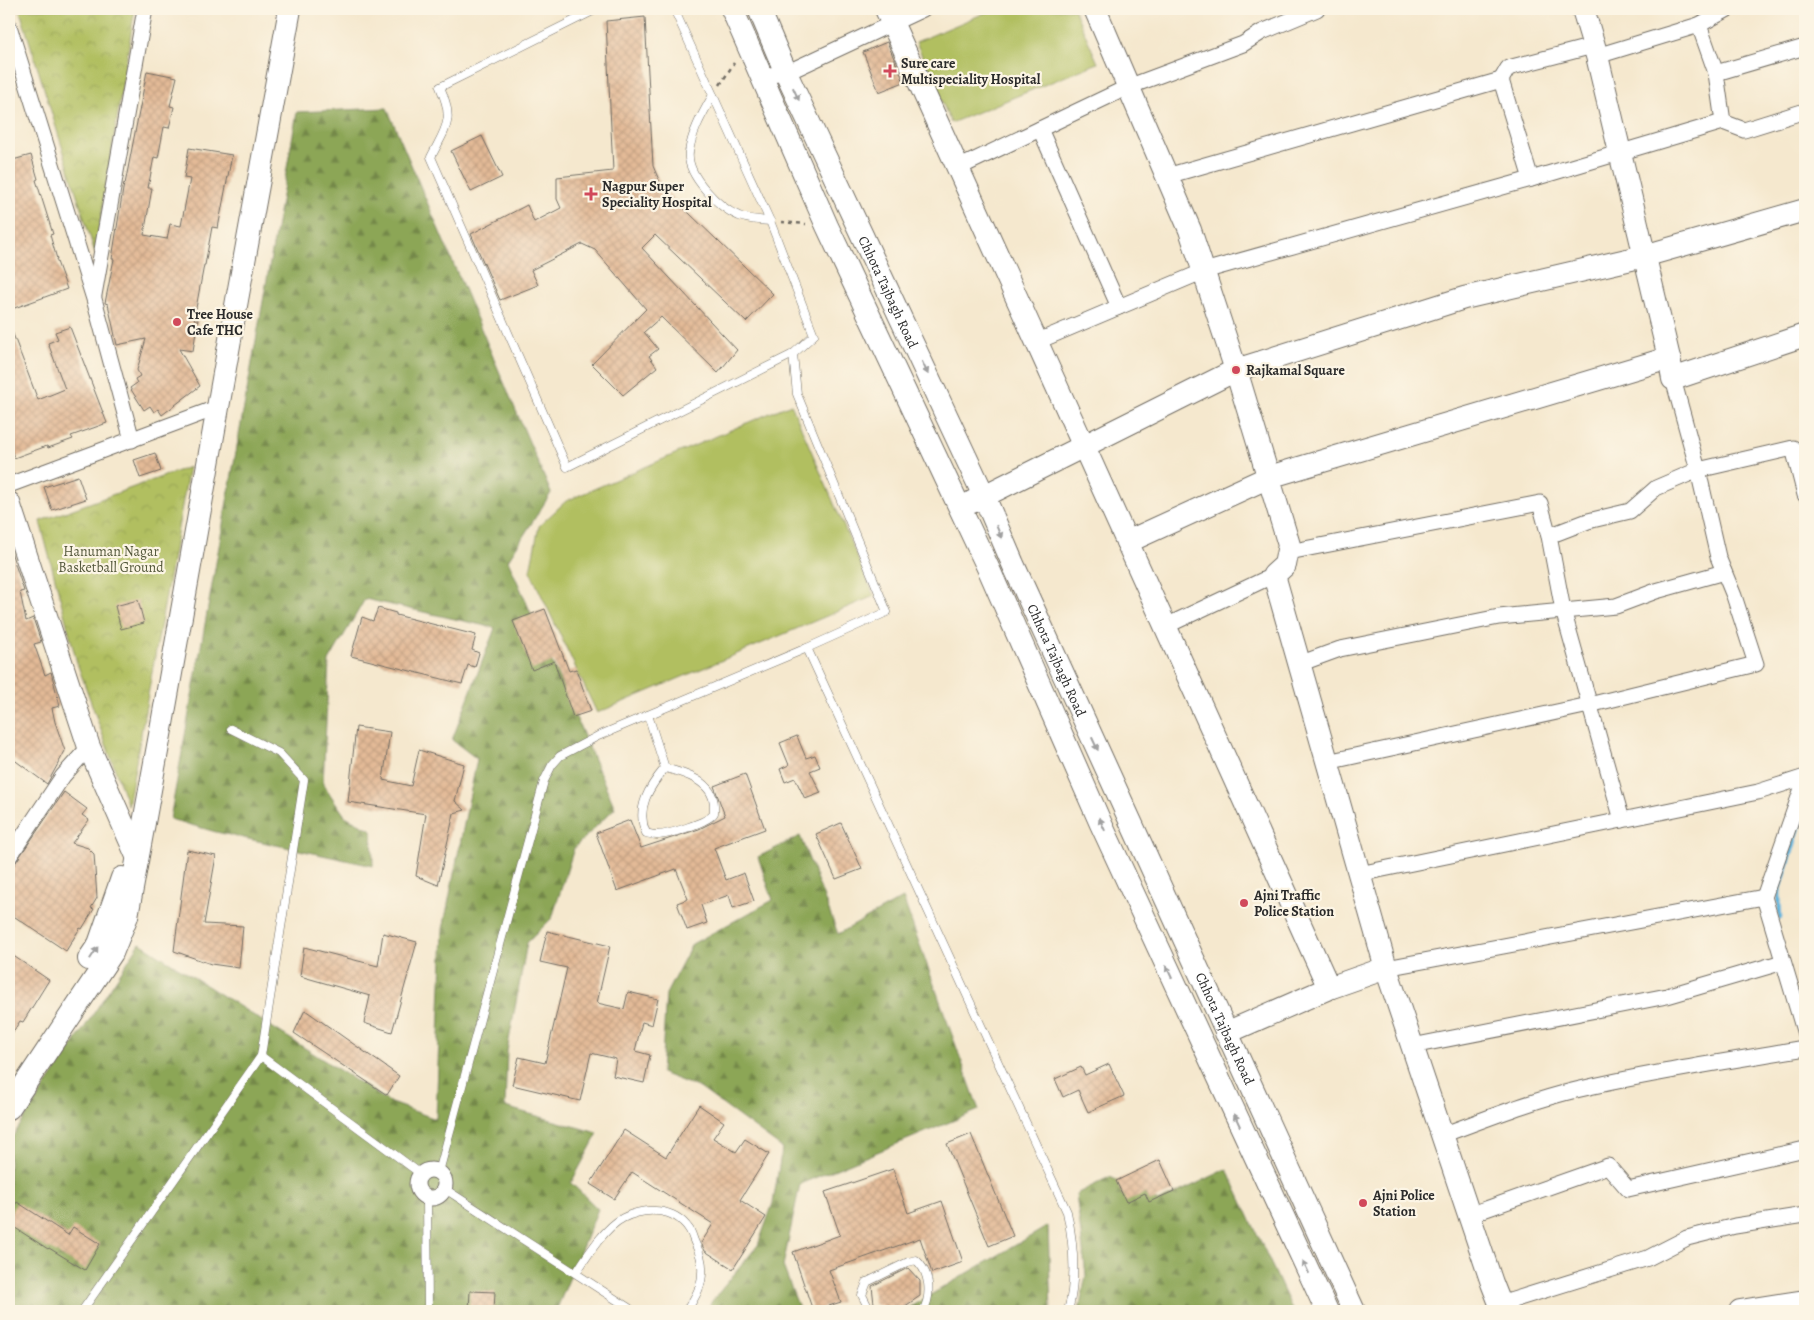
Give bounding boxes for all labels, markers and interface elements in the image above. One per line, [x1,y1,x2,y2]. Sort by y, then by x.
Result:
place label: Sure care Multispeciality Hospital [901,54,1041,89]
marker: Sure care Multispeciality Hospital [883,64,897,78]
one-way arrow [792,87,800,101]
place label: Nagpur Super Speciality Hospital [602,177,712,212]
marker: Nagpur Super Speciality Hospital [584,187,598,201]
street label: Chhota Tajbagh Road [854,233,923,351]
place label: Tree House Cafe THC [187,305,254,340]
marker: Tree House Cafe THC [171,316,183,328]
one-way arrow [921,361,929,375]
place label: Rajkamal Square [1246,361,1345,380]
marker: Rajkamal Square [1230,364,1242,376]
one-way arrow [996,525,1004,539]
park label: Hanuman Nagar Basketball Ground [58,542,164,577]
street label: Chhota Tajbagh Road [1023,601,1091,720]
one-way arrow [1091,737,1099,751]
one-way arrow [1097,817,1106,832]
place label: Ajni Traffic Police Station [1253,886,1334,921]
marker: Ajni Traffic Police Station [1238,897,1250,909]
one-way arrow [89,946,98,959]
one-way arrow [1165,965,1173,979]
street label: Chhota Tajbagh Road [1191,969,1259,1088]
one-way arrow [1233,1113,1241,1127]
place label: Ajni Police Station [1372,1186,1435,1221]
marker: Ajni Police Station [1357,1197,1369,1209]
one-way arrow [1302,1260,1310,1274]

